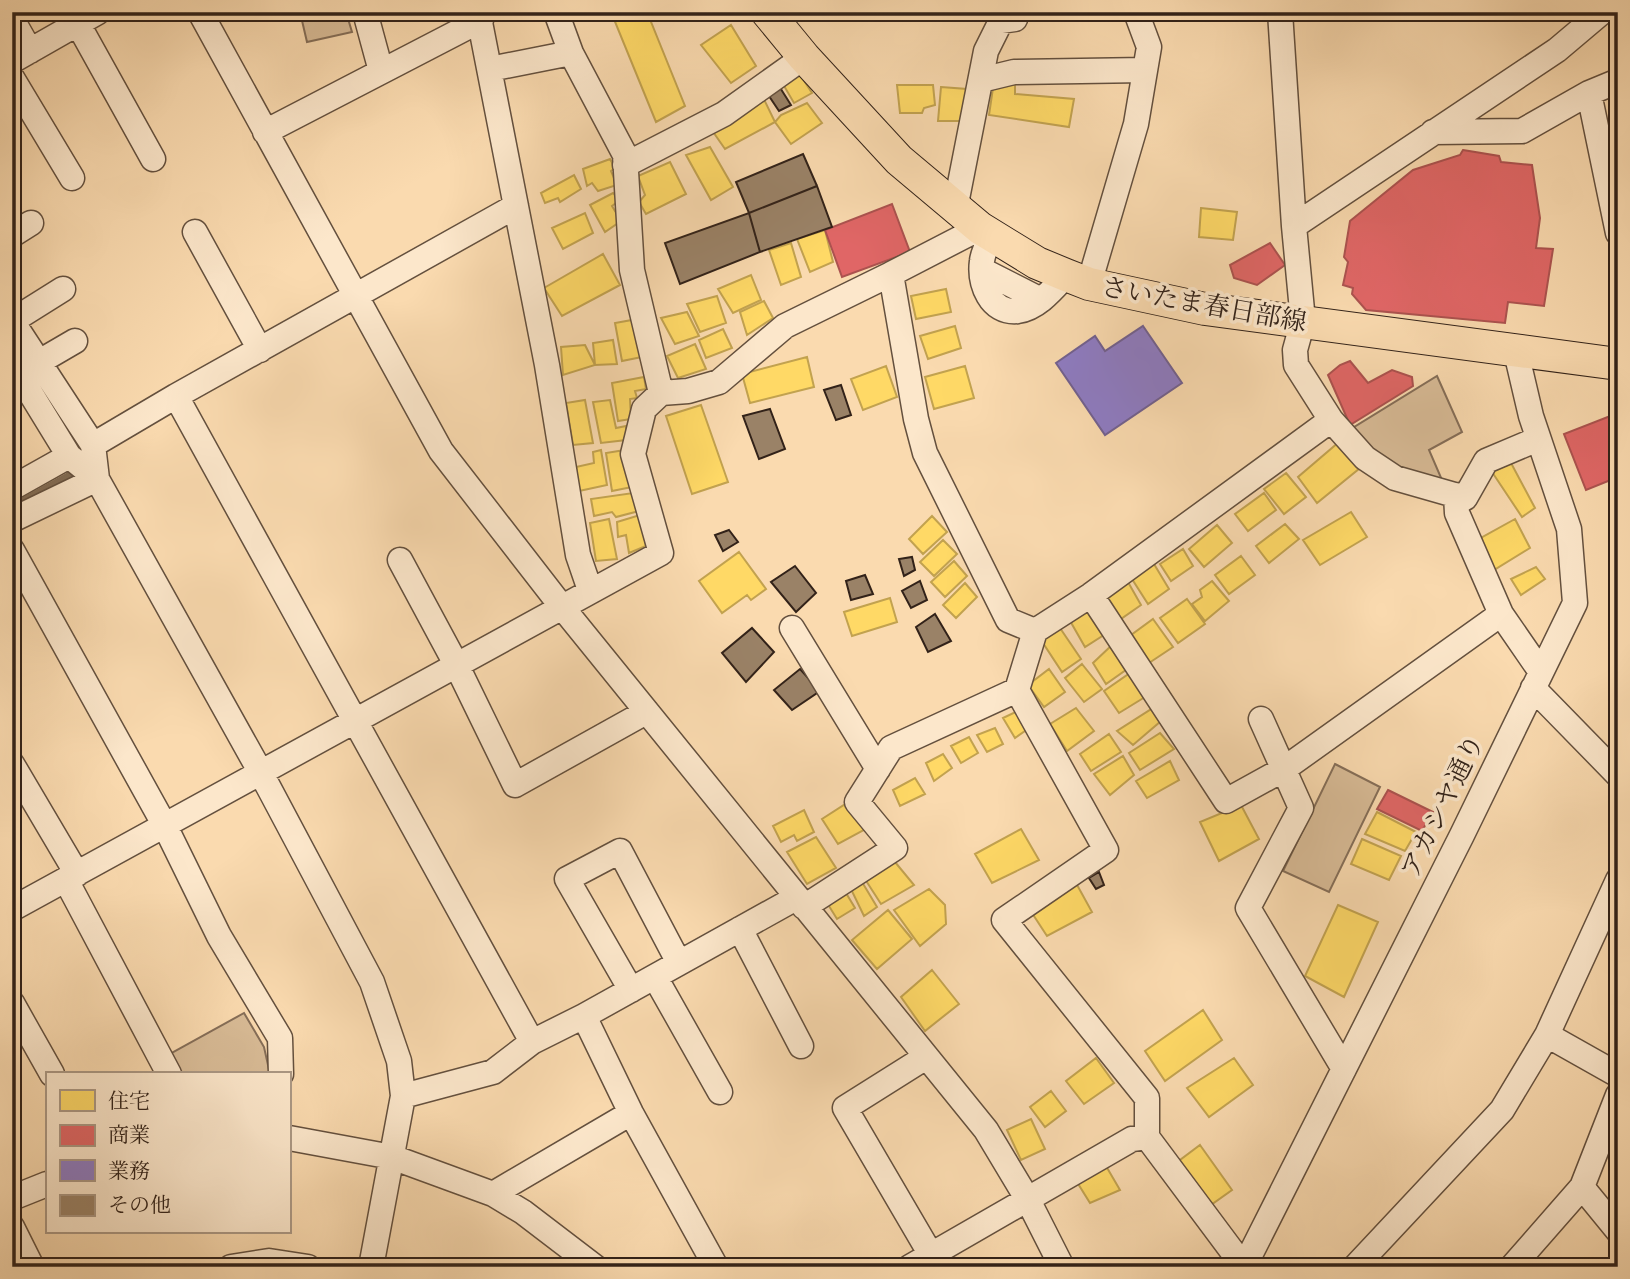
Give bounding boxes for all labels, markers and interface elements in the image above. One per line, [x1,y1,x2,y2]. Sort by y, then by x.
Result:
street label: さいたま春日部線 [1099,269,1309,339]
street label: アカシヤ通り [1393,729,1491,883]
legend [46,1072,290,1234]
text: 住宅 [108,1087,150,1114]
text: 商業 [108,1121,150,1148]
text: 業務 [108,1157,150,1184]
text: その他 [108,1191,171,1218]

